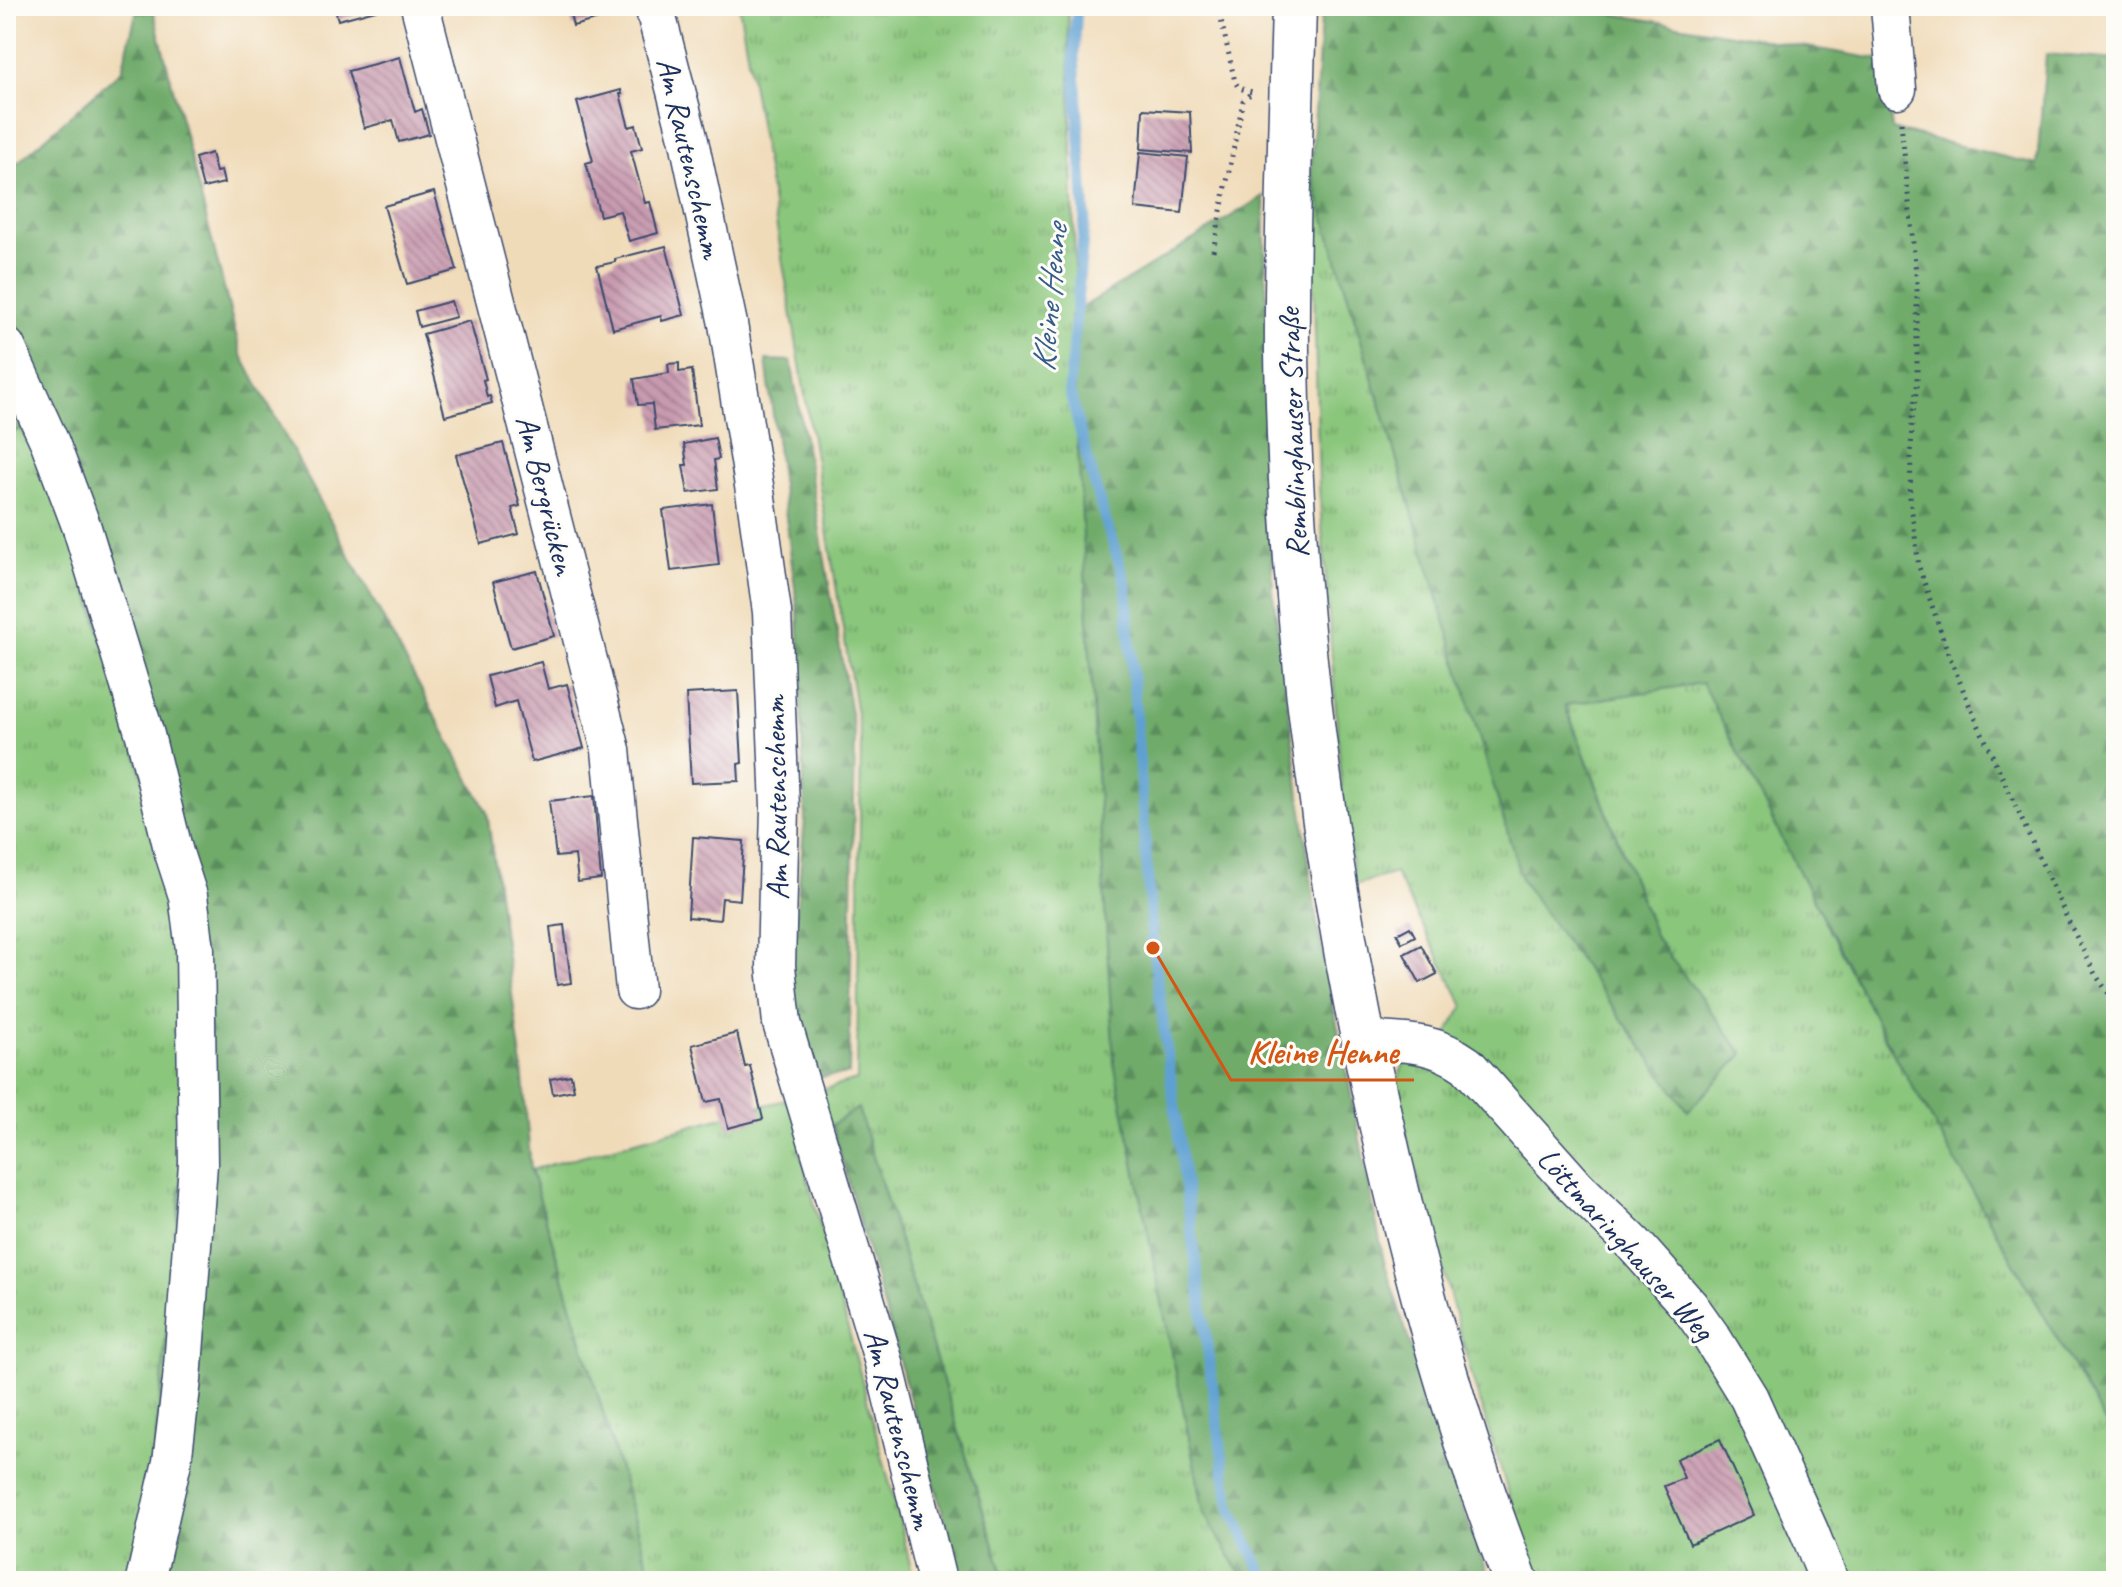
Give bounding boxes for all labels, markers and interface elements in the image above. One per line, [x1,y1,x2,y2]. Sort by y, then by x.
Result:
street label: Am Rautenschemm [647,54,734,265]
water label: Kleine Henne [1021,218,1077,373]
street label: Remblinghauser Straße [1268,305,1318,559]
street label: Am Bergrücken [506,411,586,581]
street label: Am Rautenschemm [754,693,798,901]
callout: Kleine Henne [1231,1022,1414,1080]
text: Kleine Henne [1248,1030,1401,1073]
street label: Löttmaringhauser Weg [1528,1139,1725,1351]
street label: Am Rautenschemm [854,1325,944,1535]

